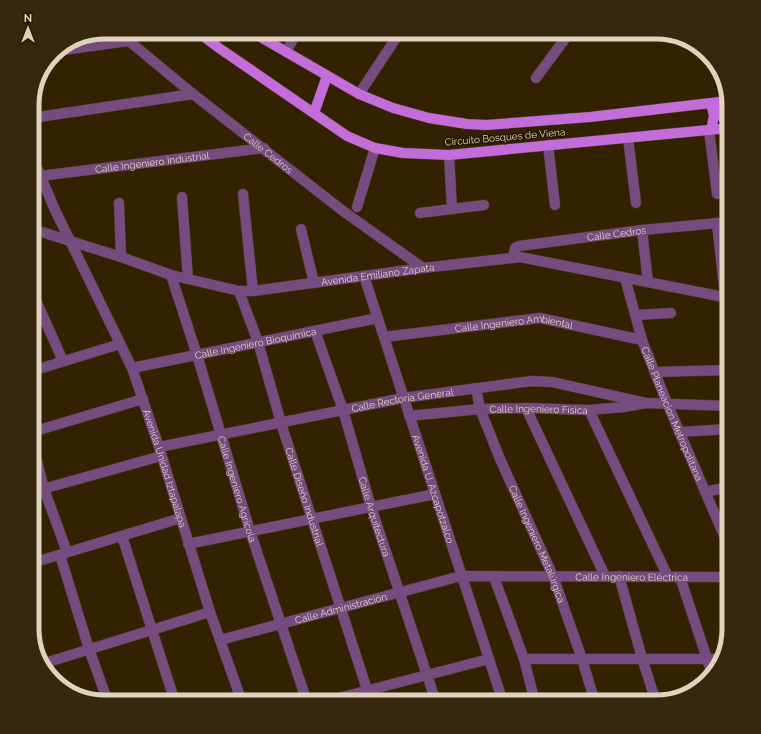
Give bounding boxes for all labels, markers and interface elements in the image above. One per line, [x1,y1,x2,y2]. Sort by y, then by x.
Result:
north arrow [8,8,48,48]
text: N [24,12,32,25]
street label: Circuito Bosques de Viena [444,126,566,148]
street label: Calle Cedros [242,130,295,176]
street label: Calle Ingeniero Industrial [94,149,210,175]
street label: Calle Cedros [586,224,647,243]
street label: Avenida Emiliano Zapata [320,261,435,287]
street label: Calle Ingeniero Ambiental [454,312,574,334]
street label: Calle Ingeniero Bioquímica [194,325,317,361]
street label: Calle Planeacion Metropolitana [640,345,705,482]
street label: Calle Rectoría General [350,386,454,414]
street label: Calle Ingeniero Física [489,402,588,415]
street label: Avenida Unidad Iztapalapa [141,408,189,529]
street label: Avenida U. Azcapotzalco [411,433,456,545]
street label: Calle Ingeniero Agrícola [216,435,259,543]
street label: Calle Diseño Industrial [284,446,326,548]
street label: Calle Arquitectura [357,475,393,558]
street label: Calle Ingeniero Metalúrgica [507,483,567,604]
street label: Calle Ingeniero Eléctrica [575,571,688,582]
street label: Calle Administración [294,590,388,625]

